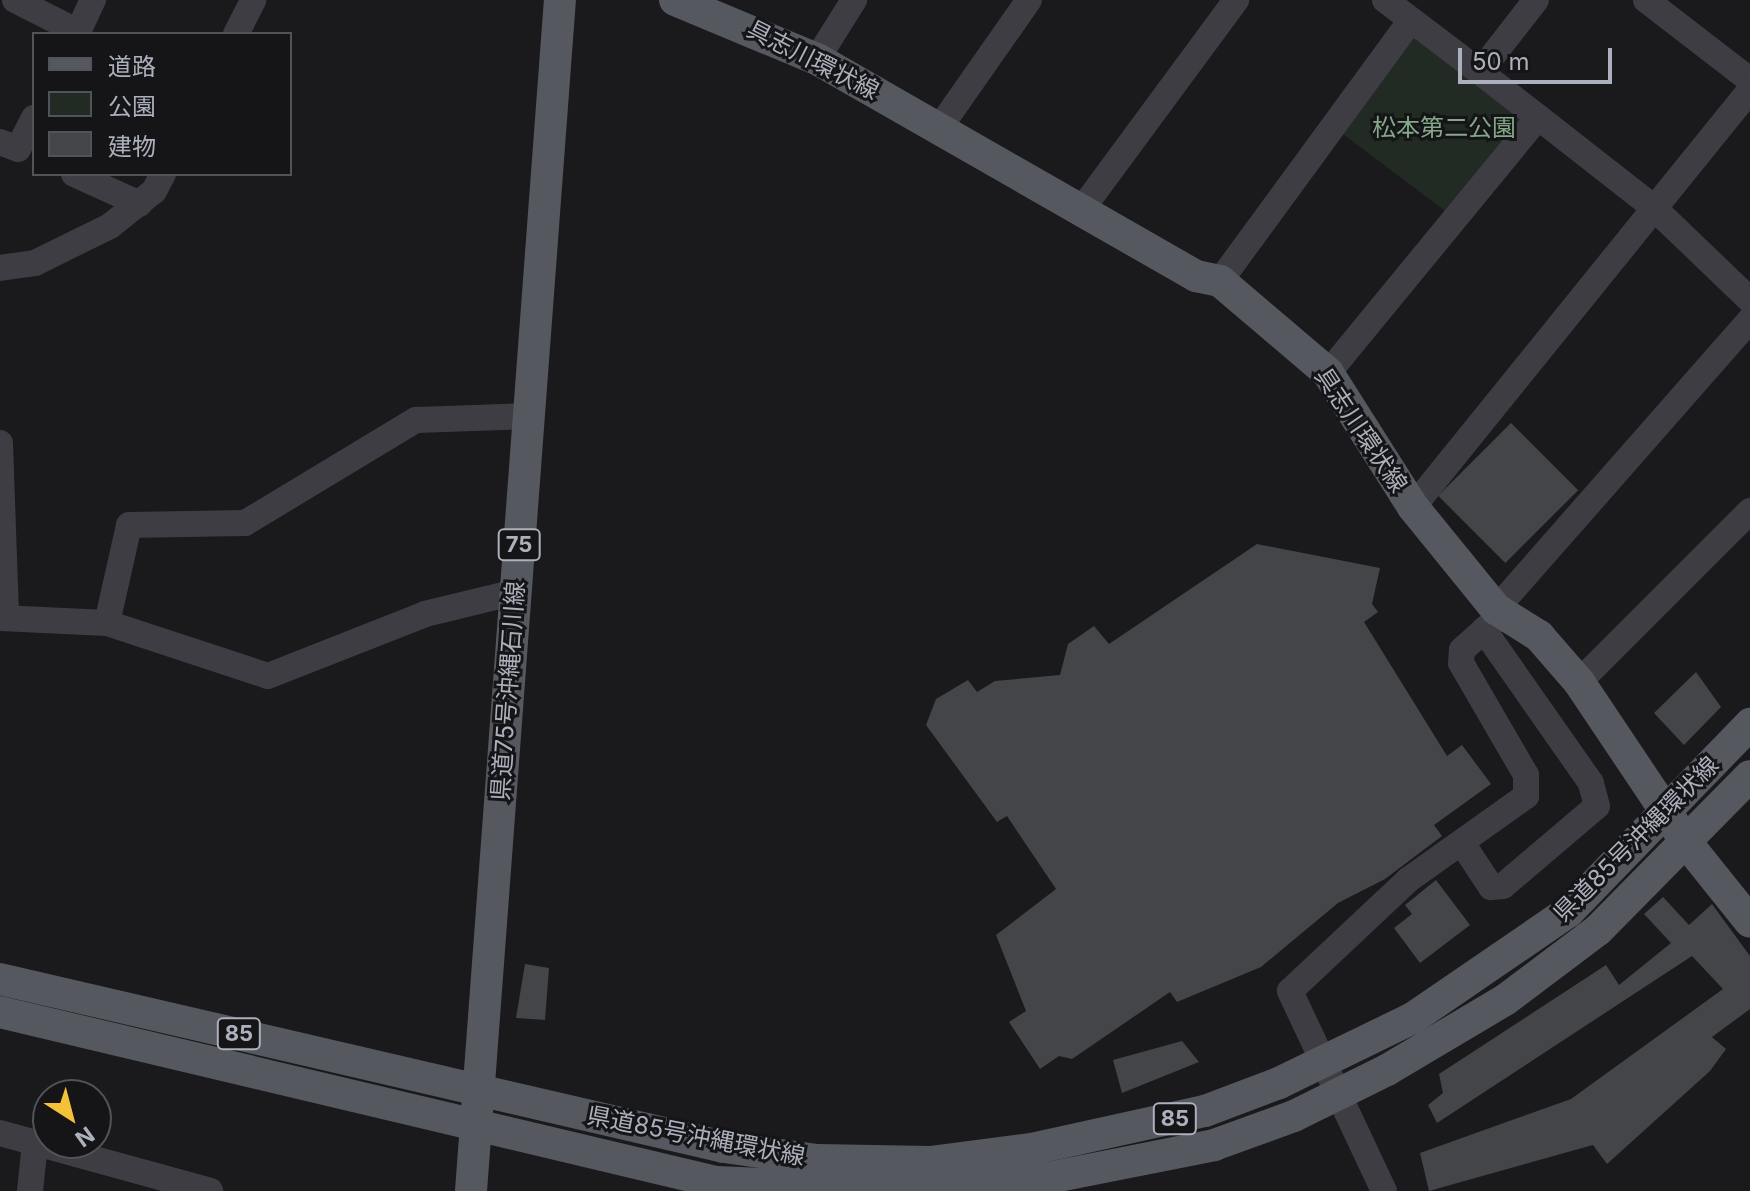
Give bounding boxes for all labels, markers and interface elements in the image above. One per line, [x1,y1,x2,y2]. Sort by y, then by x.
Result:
street label: 具志川環状線 [742,14,884,106]
legend [32,32,292,176]
scale bar [1462,32,1616,82]
text: 50 m [1472,47,1530,76]
text: 道路 [108,52,156,81]
text: 公園 [108,92,156,121]
park label: 松本第二公園 [1372,114,1516,142]
text: 建物 [108,132,156,161]
street label: 具志川環状線 [1309,362,1413,498]
road number: 75 [497,527,541,563]
street label: 県道75号沖縄石川線 [486,580,530,802]
street label: 県道85号沖縄環状線 [1548,751,1724,927]
road number: 85 [215,1016,263,1052]
north arrow [32,1079,112,1159]
street label: 県道85号沖縄環状線 [585,1101,807,1171]
road number: 85 [1151,1101,1199,1137]
text: N [71,1121,99,1152]

